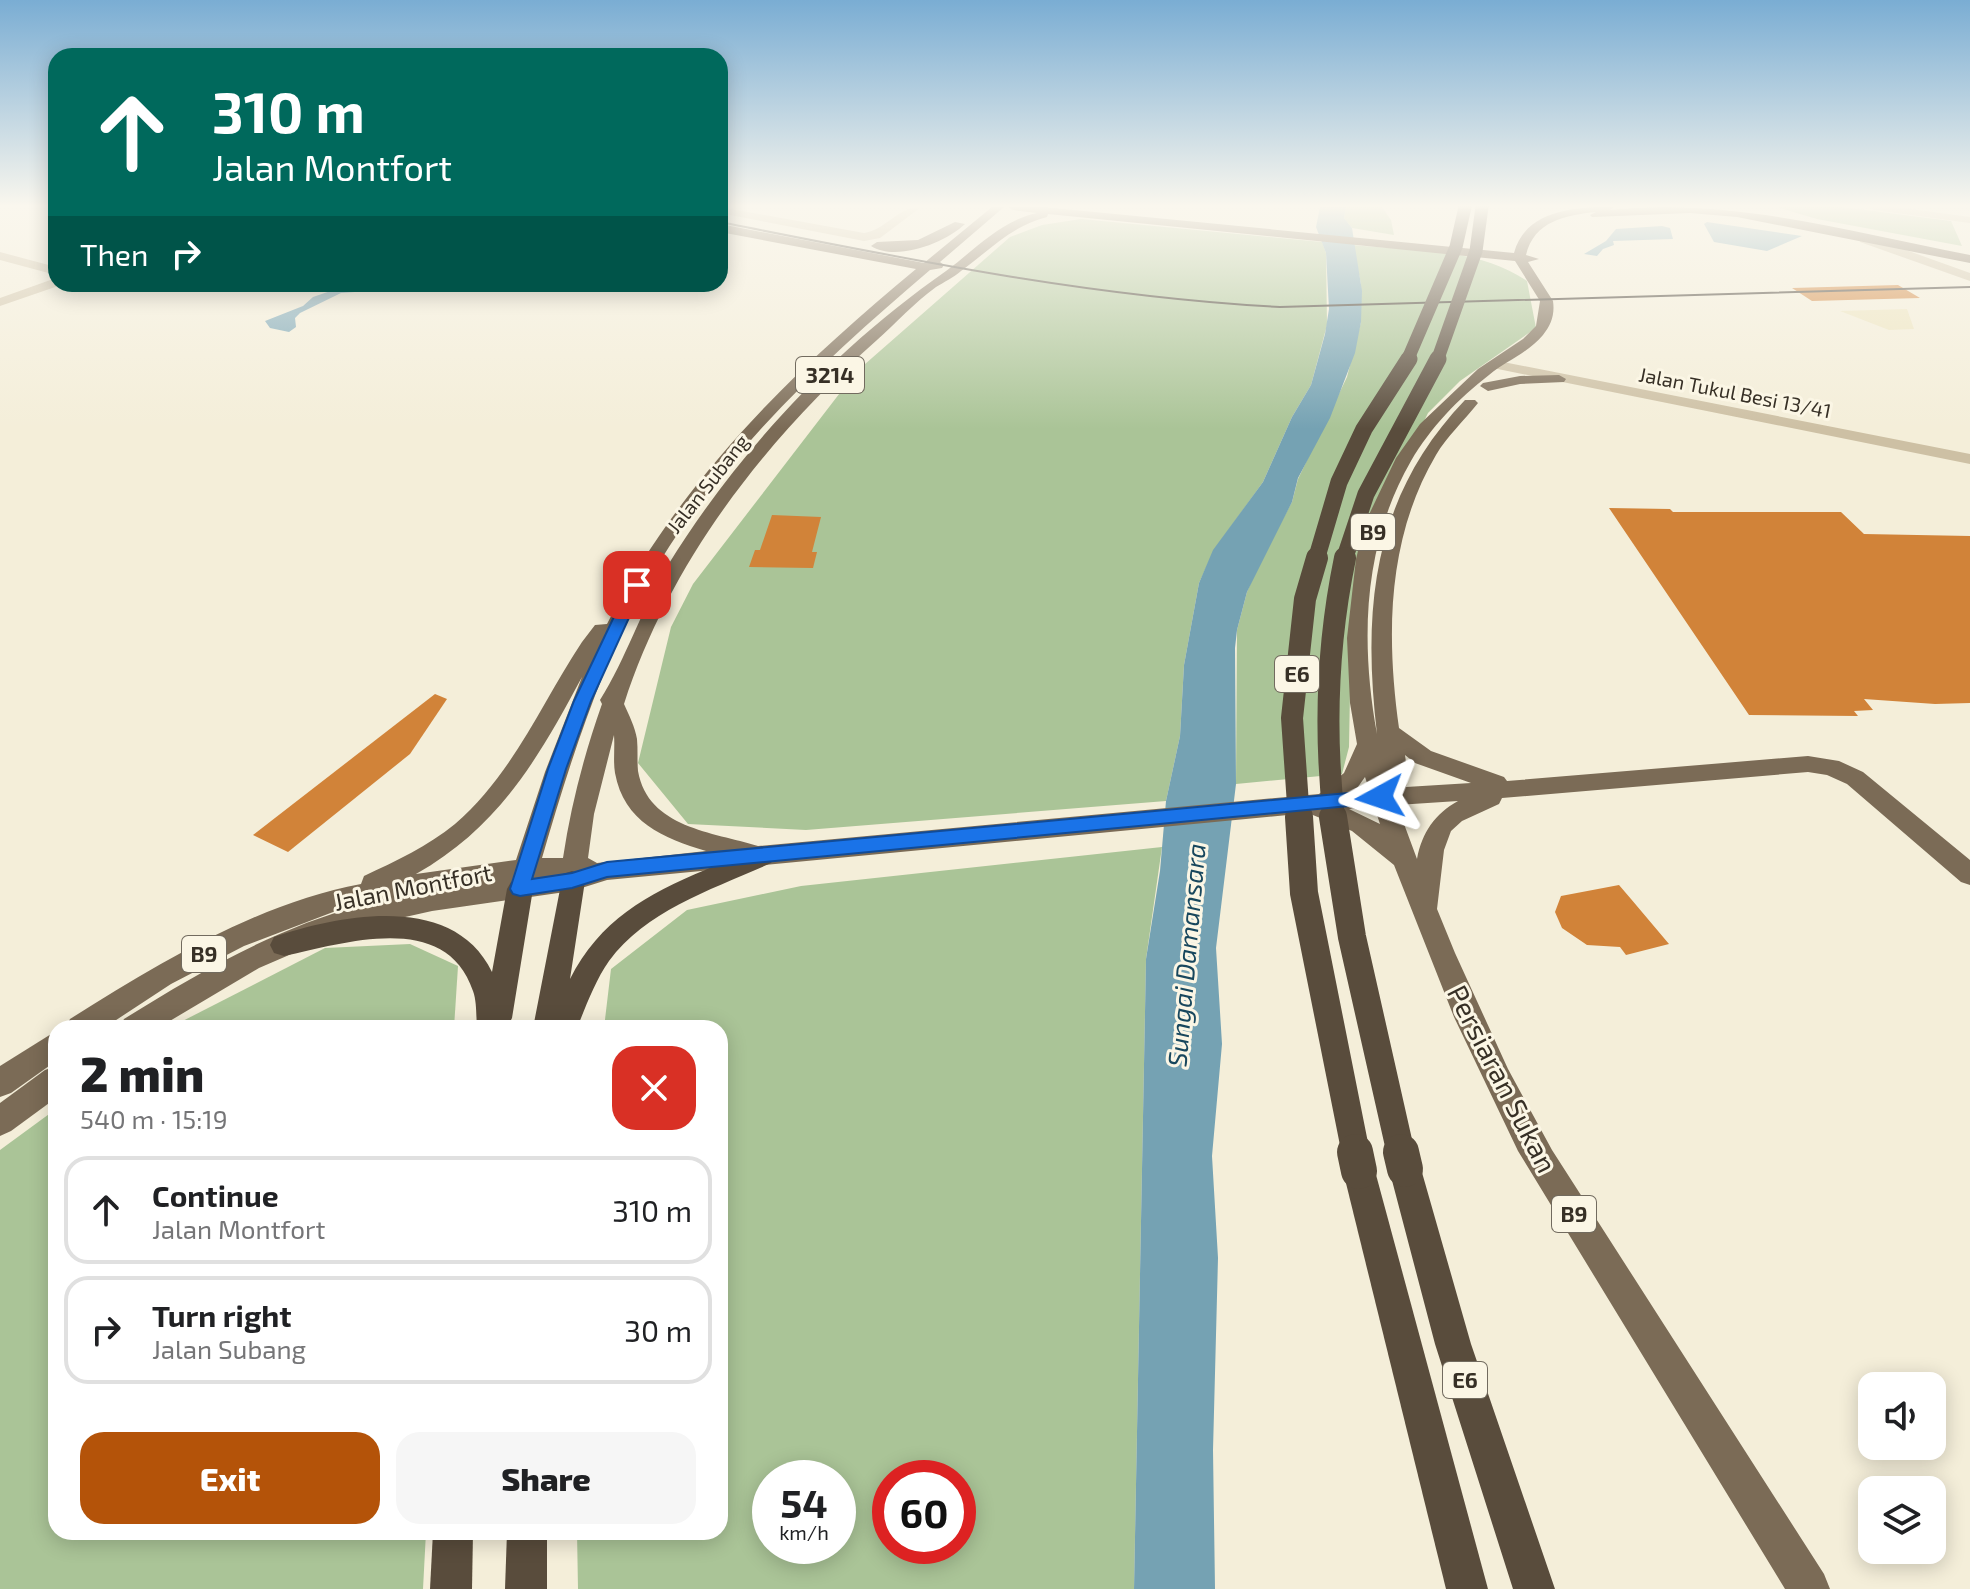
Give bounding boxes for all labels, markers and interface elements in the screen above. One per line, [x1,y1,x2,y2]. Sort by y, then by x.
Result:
text: 310 m [212,77,365,144]
icon: ahead [80,80,184,184]
text: Jalan Montfort [212,145,452,188]
icon: right [164,232,208,276]
text: Then [80,236,148,272]
road number: 3214 [796,357,864,393]
street label: Jalan Tukul Besi 13/41 [1637,362,1833,422]
street label: Jalan Subang [661,429,753,537]
road number: B9 [1351,514,1395,550]
pin [603,551,671,619]
icon: arrive [615,563,659,607]
road number: E6 [1275,656,1319,692]
position arrow [1338,755,1422,839]
water label: Sungai Damansara [1160,842,1211,1068]
street label: Jalan Montfort [331,857,494,916]
road number: B9 [182,936,226,972]
street label: Persiaran Sukan [1441,979,1565,1178]
text: 2 min [80,1044,204,1102]
button: close [612,1046,696,1130]
text: 540 m · 15:19 [80,1103,228,1134]
text: Continue [152,1177,279,1213]
icon: ahead [84,1188,128,1232]
text: 310 m [612,1192,692,1228]
road number: B9 [1552,1196,1596,1232]
text: Jalan Montfort [152,1213,325,1244]
text: Turn right [152,1297,292,1333]
icon: right [84,1308,128,1352]
text: 30 m [624,1312,692,1348]
text: Jalan Subang [152,1333,306,1364]
road number: E6 [1443,1362,1487,1398]
map controls [1858,1372,1946,1564]
button: sound [1858,1372,1946,1460]
button: Exit [80,1432,380,1524]
button: Share [396,1432,696,1524]
speed limit sign: 60 [872,1460,976,1564]
button: layers [1858,1476,1946,1564]
text: 54 [780,1478,828,1526]
text: km/h [779,1520,829,1544]

